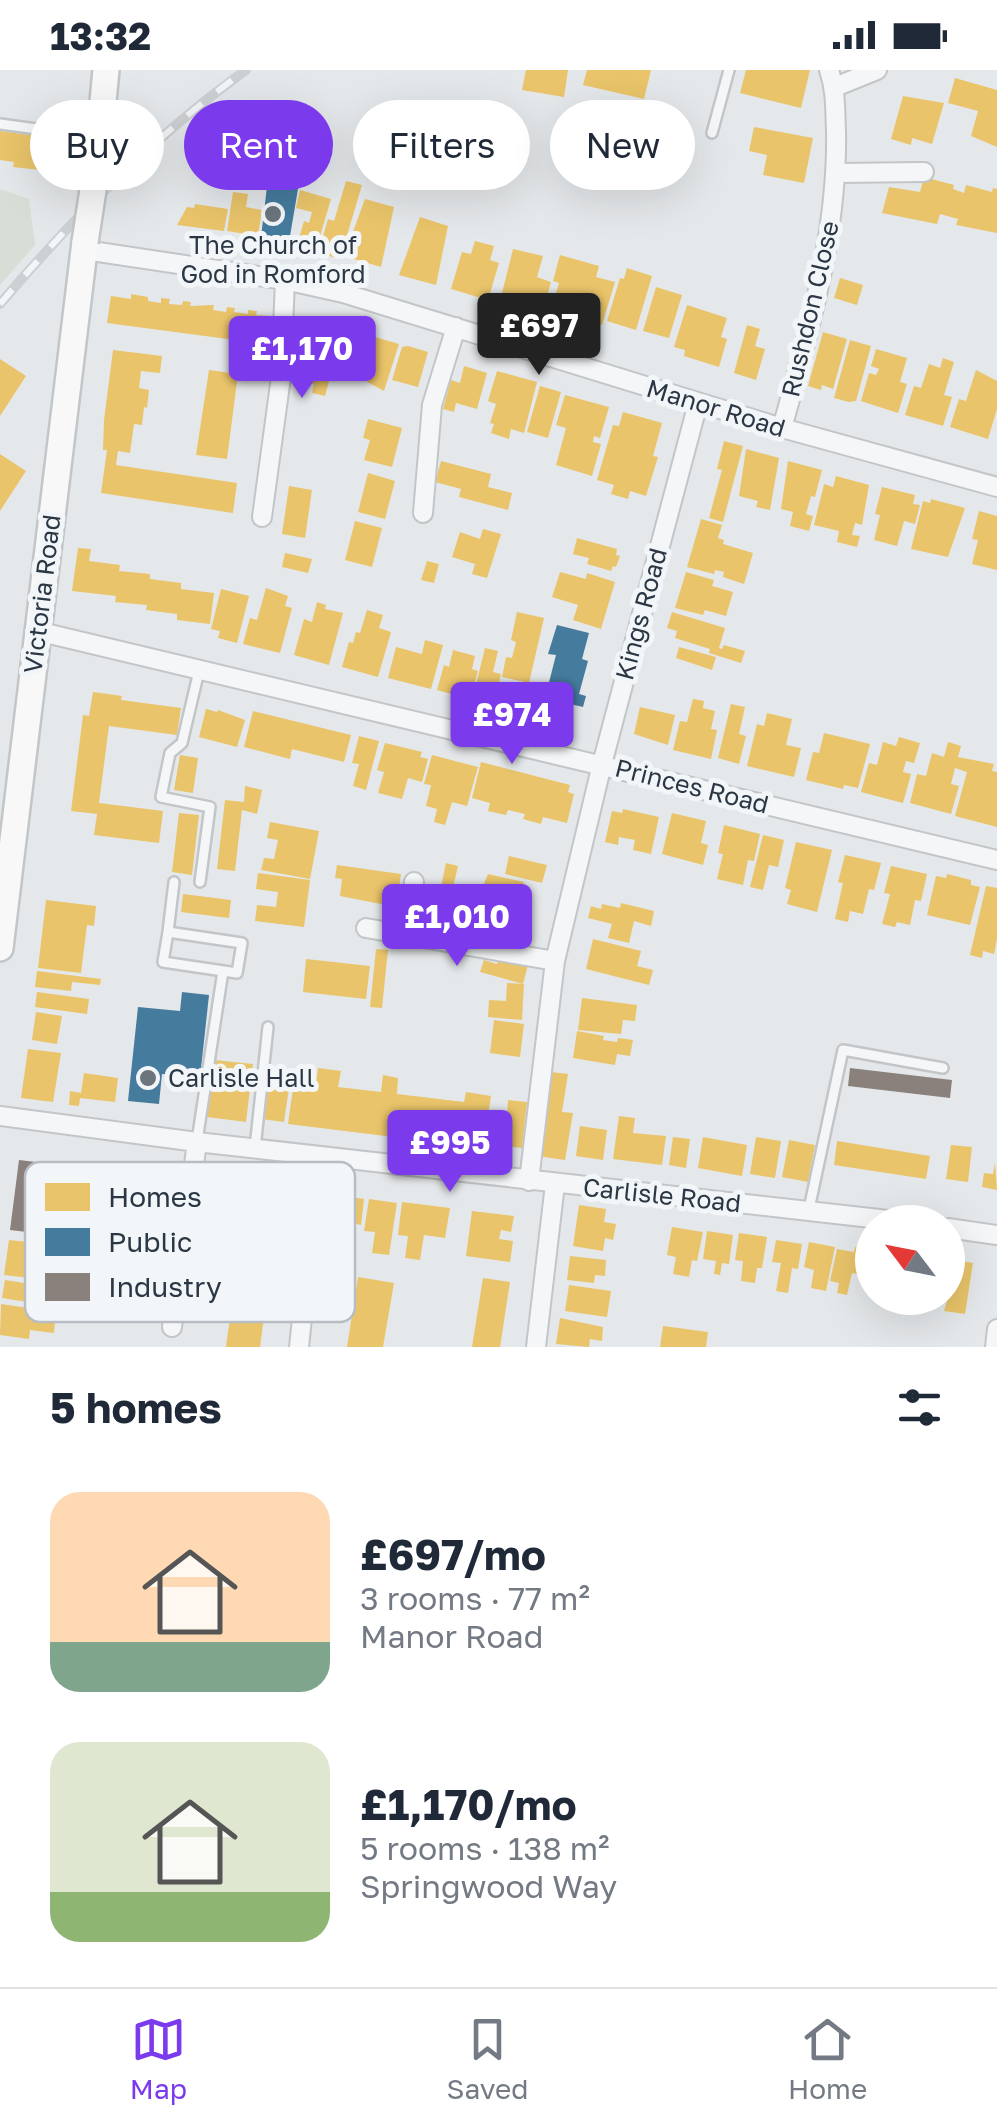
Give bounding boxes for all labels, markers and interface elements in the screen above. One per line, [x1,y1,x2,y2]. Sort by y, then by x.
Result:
text: 13:32 [50,13,151,58]
chip: Buy [30,100,164,190]
chip: Rent [184,100,333,190]
chip: Filters [353,100,530,190]
chip: New [550,100,695,190]
marker: The Church of God in Romford [262,203,284,225]
street label: Rushdon Close [774,218,845,400]
place label: The Church of God in Romford [180,229,366,289]
pin: £697 [480,293,598,378]
text: £697 [499,306,579,344]
pin: £1,170 [221,316,383,401]
text: £1,170 [251,329,353,367]
street label: Manor Road [643,372,789,443]
street label: Victoria Road [16,513,67,675]
street label: Kings Road [608,544,673,683]
pin: £974 [453,682,571,767]
text: £974 [473,695,551,733]
street label: Princes Road [612,751,772,820]
pin: £1,010 [376,884,538,969]
text: £1,010 [404,897,510,935]
place label: Carlisle Hall [168,1062,314,1093]
marker: Carlisle Hall [137,1067,159,1089]
pin: £995 [391,1110,509,1195]
text: £995 [409,1123,491,1161]
legend [25,1162,355,1322]
street label: Carlisle Road [582,1171,743,1218]
text: Homes [108,1180,202,1213]
north arrow [855,1205,965,1315]
map controls [855,1205,965,1315]
text: Public [108,1225,192,1258]
text: Industry [108,1270,222,1303]
icon: filters [892,1380,947,1435]
text: 5 homes [50,1382,222,1432]
text: £697/mo [360,1529,546,1579]
icon: home [130,1532,250,1652]
text: 3 rooms · 77 m² [360,1579,590,1617]
text: Manor Road [360,1617,543,1655]
text: £1,170/mo [360,1779,577,1829]
icon: home [130,1782,250,1902]
text: 5 rooms · 138 m² [360,1829,610,1867]
text: Springwood Way [360,1867,617,1905]
tab: Map [130,2012,187,2105]
tab: Saved [447,2012,528,2105]
tab: Home [788,2012,867,2105]

